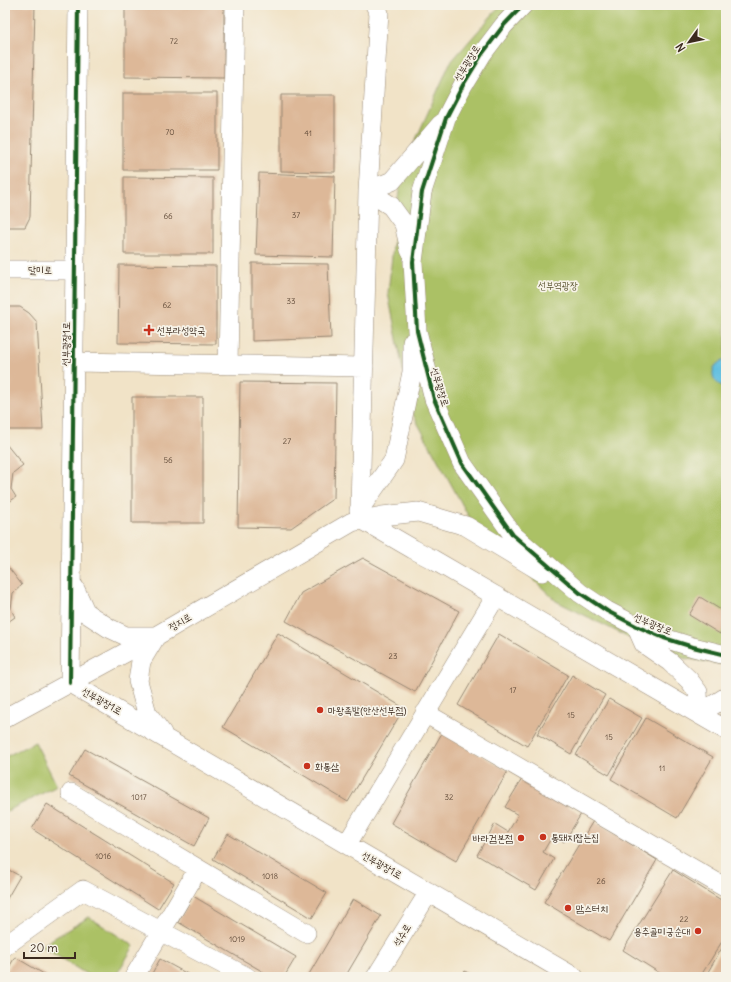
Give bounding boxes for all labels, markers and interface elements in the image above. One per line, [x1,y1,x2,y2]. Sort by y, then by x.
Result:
north arrow [669,22,709,62]
house number: 72 [170,36,179,46]
text: N [673,40,689,54]
street label: 선부광장로 [451,42,483,84]
house number: 70 [165,127,175,137]
house number: 41 [304,128,312,138]
house number: 37 [292,210,300,220]
house number: 66 [163,211,173,221]
street label: 달미로 [28,263,52,277]
park label: 선부역광장 [538,279,578,292]
house number: 33 [286,296,296,306]
house number: 62 [163,300,172,310]
street label: 선부광장1로 [59,322,73,366]
place label: 선부라성약국 [157,324,205,337]
marker: 선부라성약국 [144,325,154,335]
street label: 선부광장로 [428,366,452,408]
house number: 27 [283,436,291,446]
house number: 56 [163,455,173,465]
street label: 정지로 [166,610,194,634]
street label: 선부광장로 [632,610,674,638]
house number: 23 [389,651,398,661]
street label: 선부광장1로 [80,684,124,718]
house number: 17 [509,685,517,695]
place label: 마왕족발(안산선부점) [328,704,406,717]
marker: 마왕족발(안산선부점) [315,705,325,715]
house number: 15 [567,710,575,720]
house number: 15 [605,732,613,742]
place label: 화통삼 [315,760,339,773]
marker: 화통삼 [302,761,312,771]
house number: 11 [659,763,665,773]
house number: 1017 [131,792,147,802]
house number: 32 [445,792,454,802]
place label: 통돼지잡는집 [551,831,599,844]
place label: 바라검본점 [473,832,513,845]
marker: 통돼지잡는집 [538,832,548,842]
marker: 바라검본점 [516,833,526,843]
street label: 선부광장1로 [360,848,404,882]
house number: 1016 [95,851,111,861]
house number: 1018 [262,871,278,881]
house number: 26 [597,876,606,886]
place label: 맘스터치 [576,902,608,915]
marker: 맘스터치 [563,903,573,913]
house number: 22 [680,914,689,924]
street label: 석수로 [390,921,414,949]
place label: 용추골미궁순대 [634,925,690,938]
marker: 용추골미궁순대 [693,926,703,936]
scale bar [24,934,75,960]
house number: 1019 [229,934,246,944]
text: 20 m [30,940,58,955]

